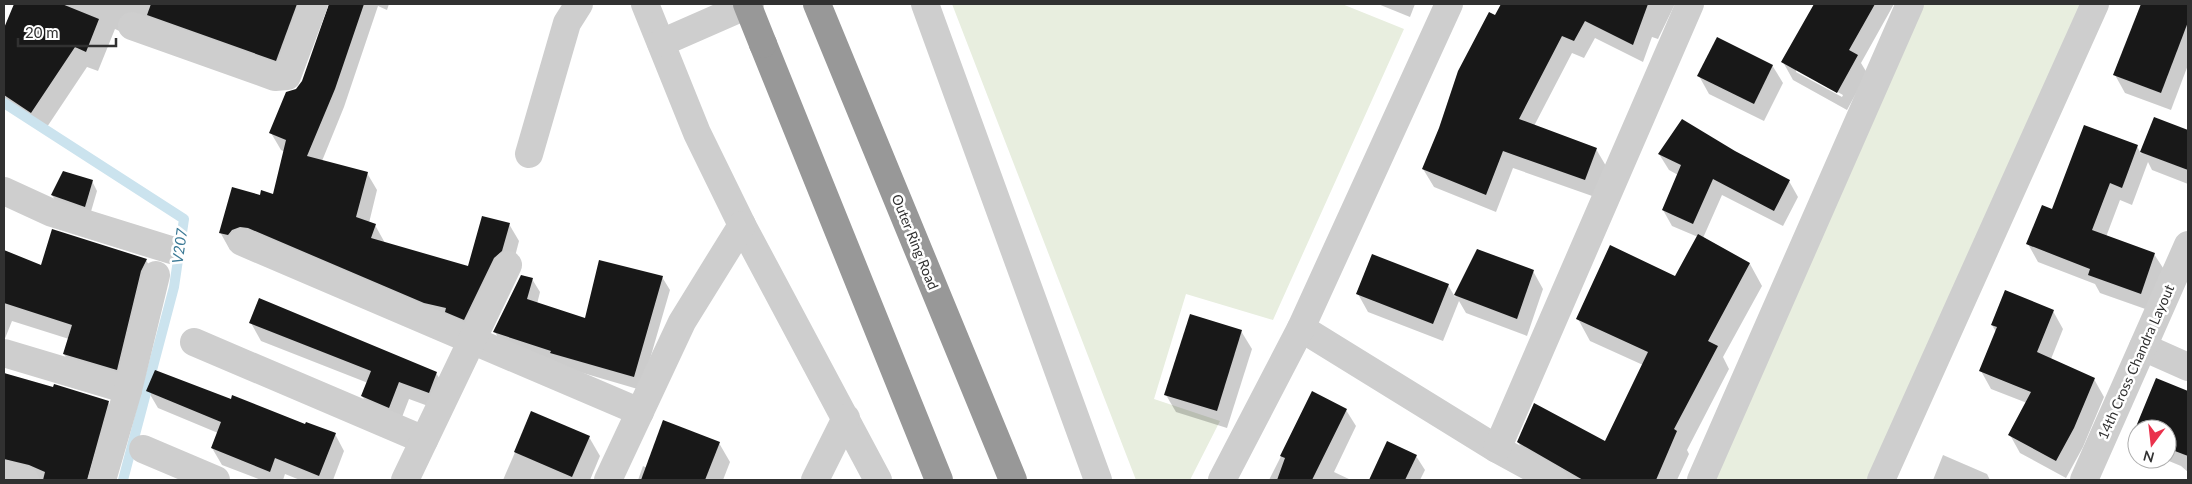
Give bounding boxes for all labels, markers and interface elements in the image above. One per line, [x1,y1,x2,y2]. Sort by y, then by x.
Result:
scale bar [18,15,115,47]
text: 20 m [25,23,59,41]
street label: Outer Ring Road [889,192,942,292]
water label: V207 [168,227,190,265]
street label: 14th Cross Chandra Layout [2094,282,2177,442]
north arrow [2127,419,2177,469]
text: N [2141,447,2156,467]

